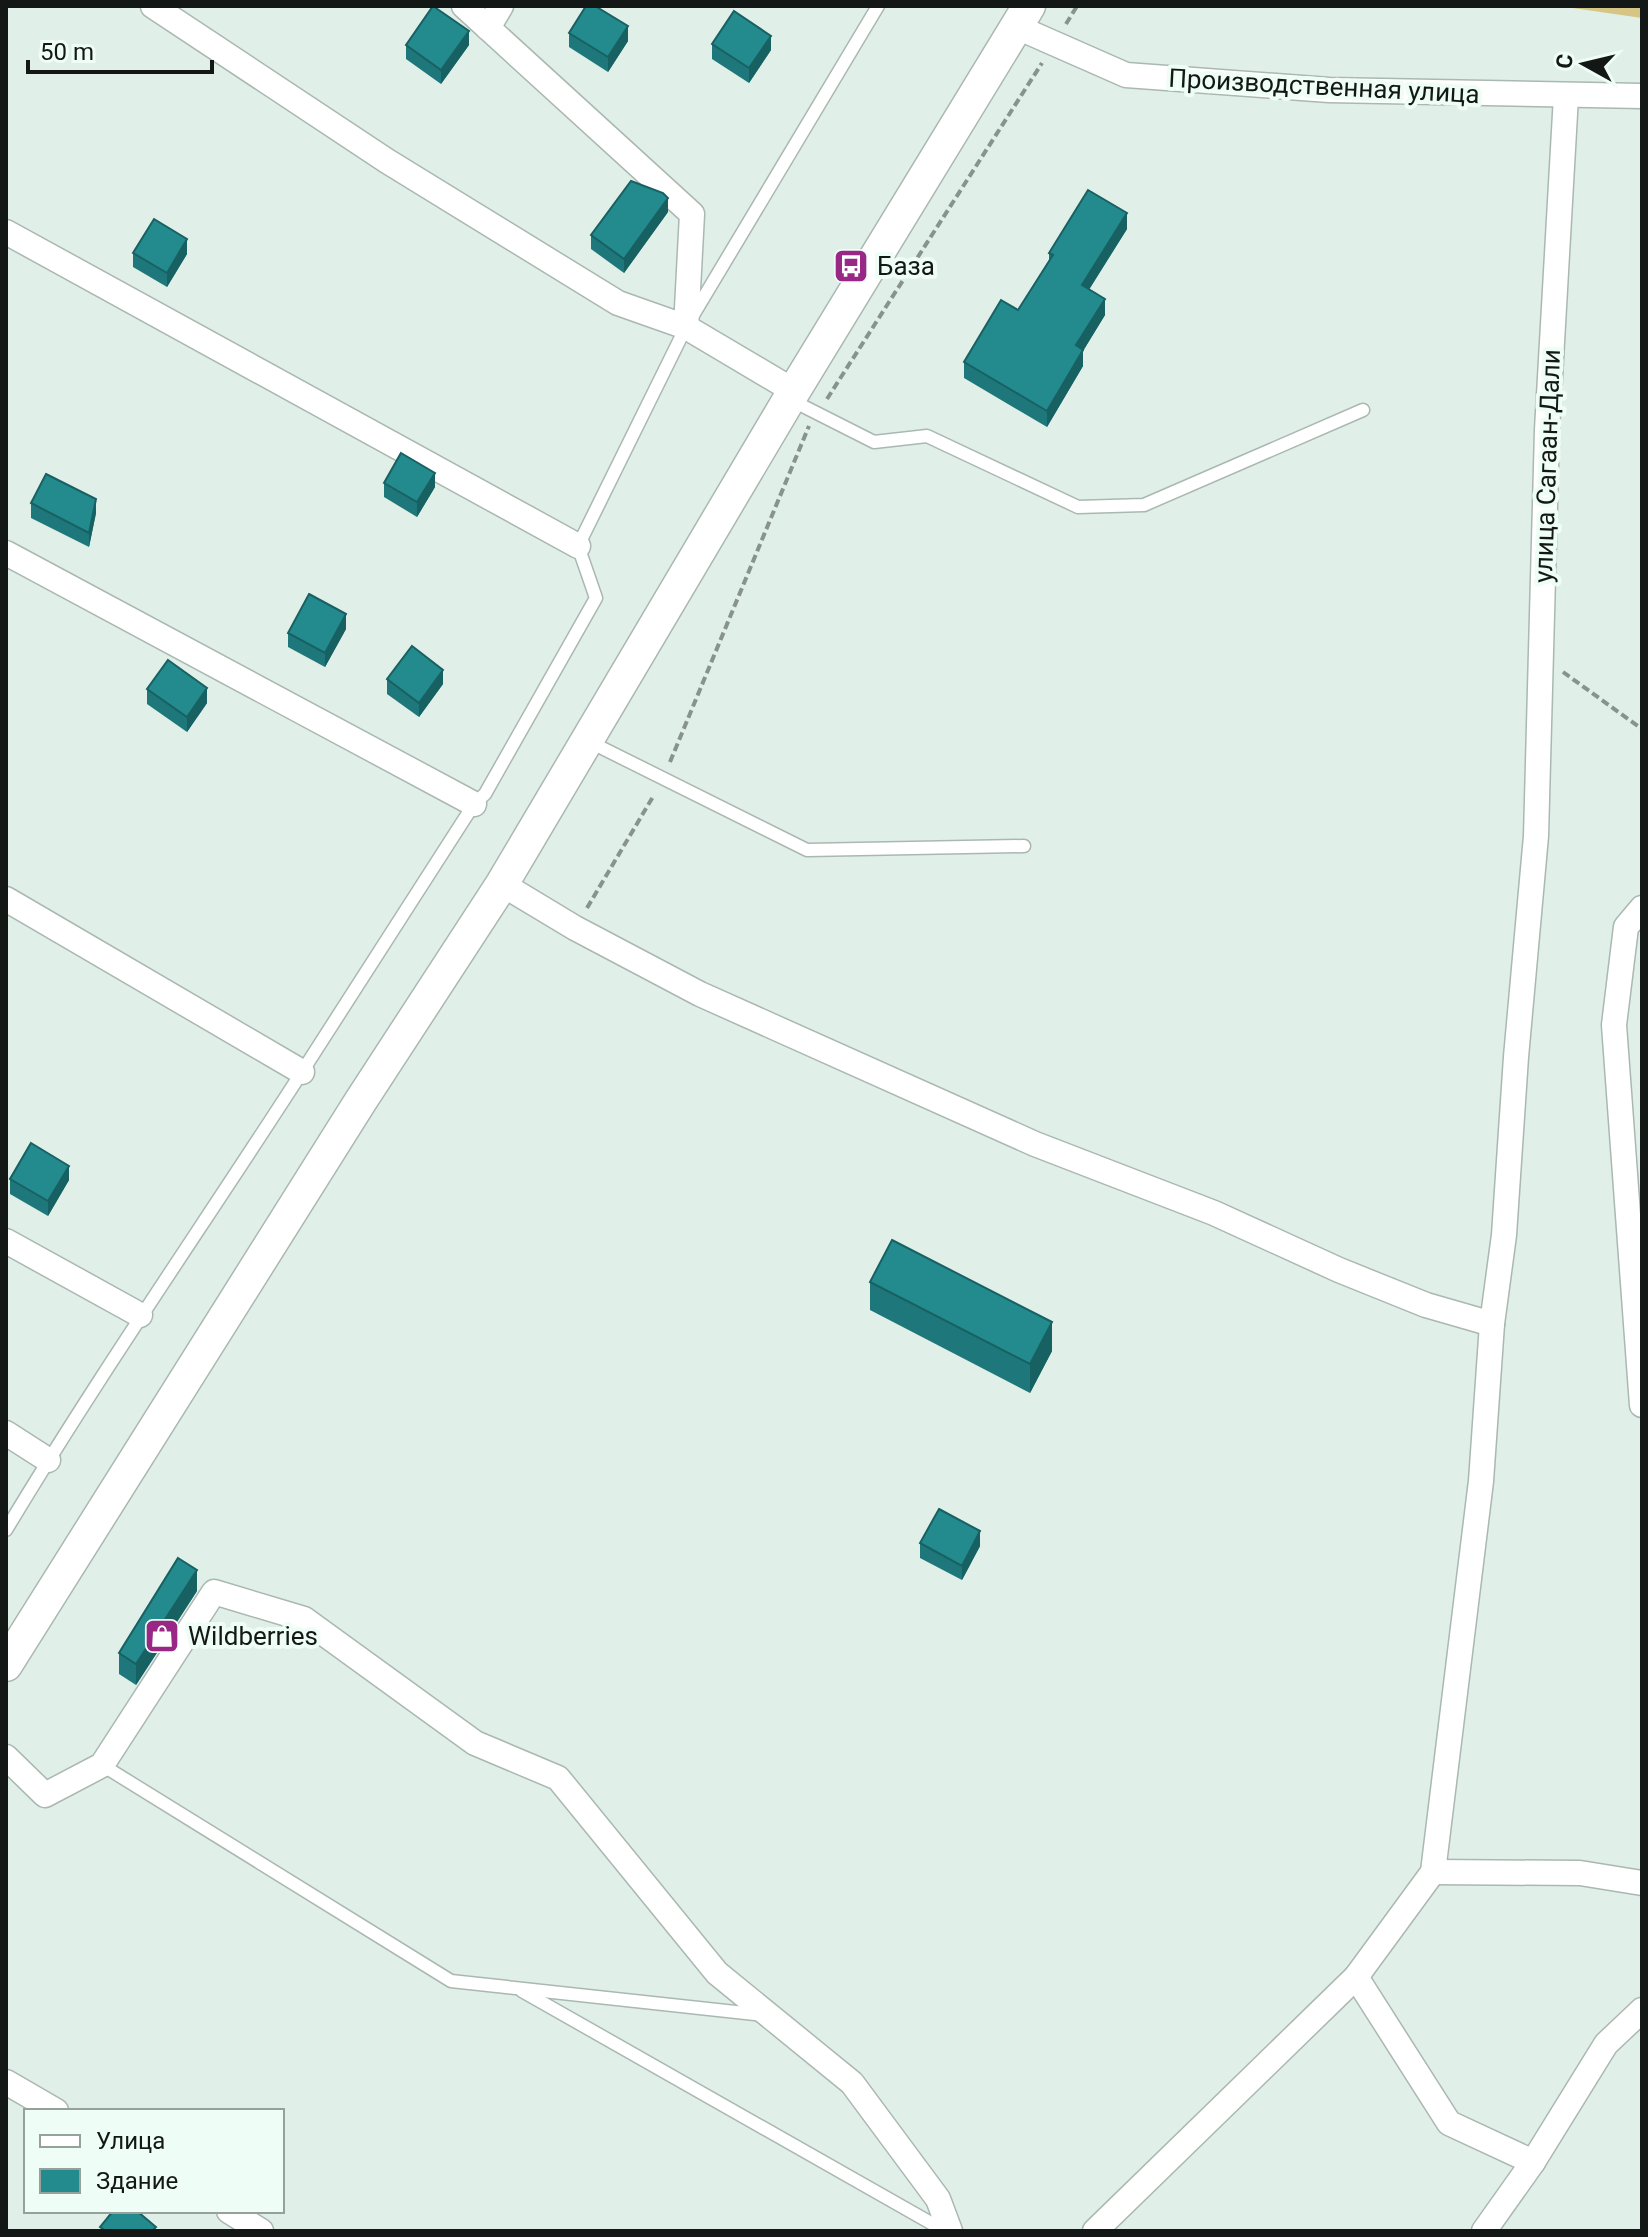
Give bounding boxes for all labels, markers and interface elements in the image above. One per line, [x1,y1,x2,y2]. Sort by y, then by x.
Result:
scale bar [28,24,212,74]
north arrow [1544,24,1624,104]
text: 50 m [40,38,94,66]
text: С [1551,52,1578,70]
street label: Производственная улица [1168,63,1480,109]
bus stop icon: База [832,247,870,285]
place label: База [877,251,935,281]
street label: улица Сагаан-Дали [1528,349,1566,583]
shop icon: Wildberries [143,1617,181,1655]
place label: Wildberries [188,1621,318,1651]
legend [24,2109,284,2213]
text: Улица [96,2127,165,2155]
text: Здание [96,2167,178,2195]

